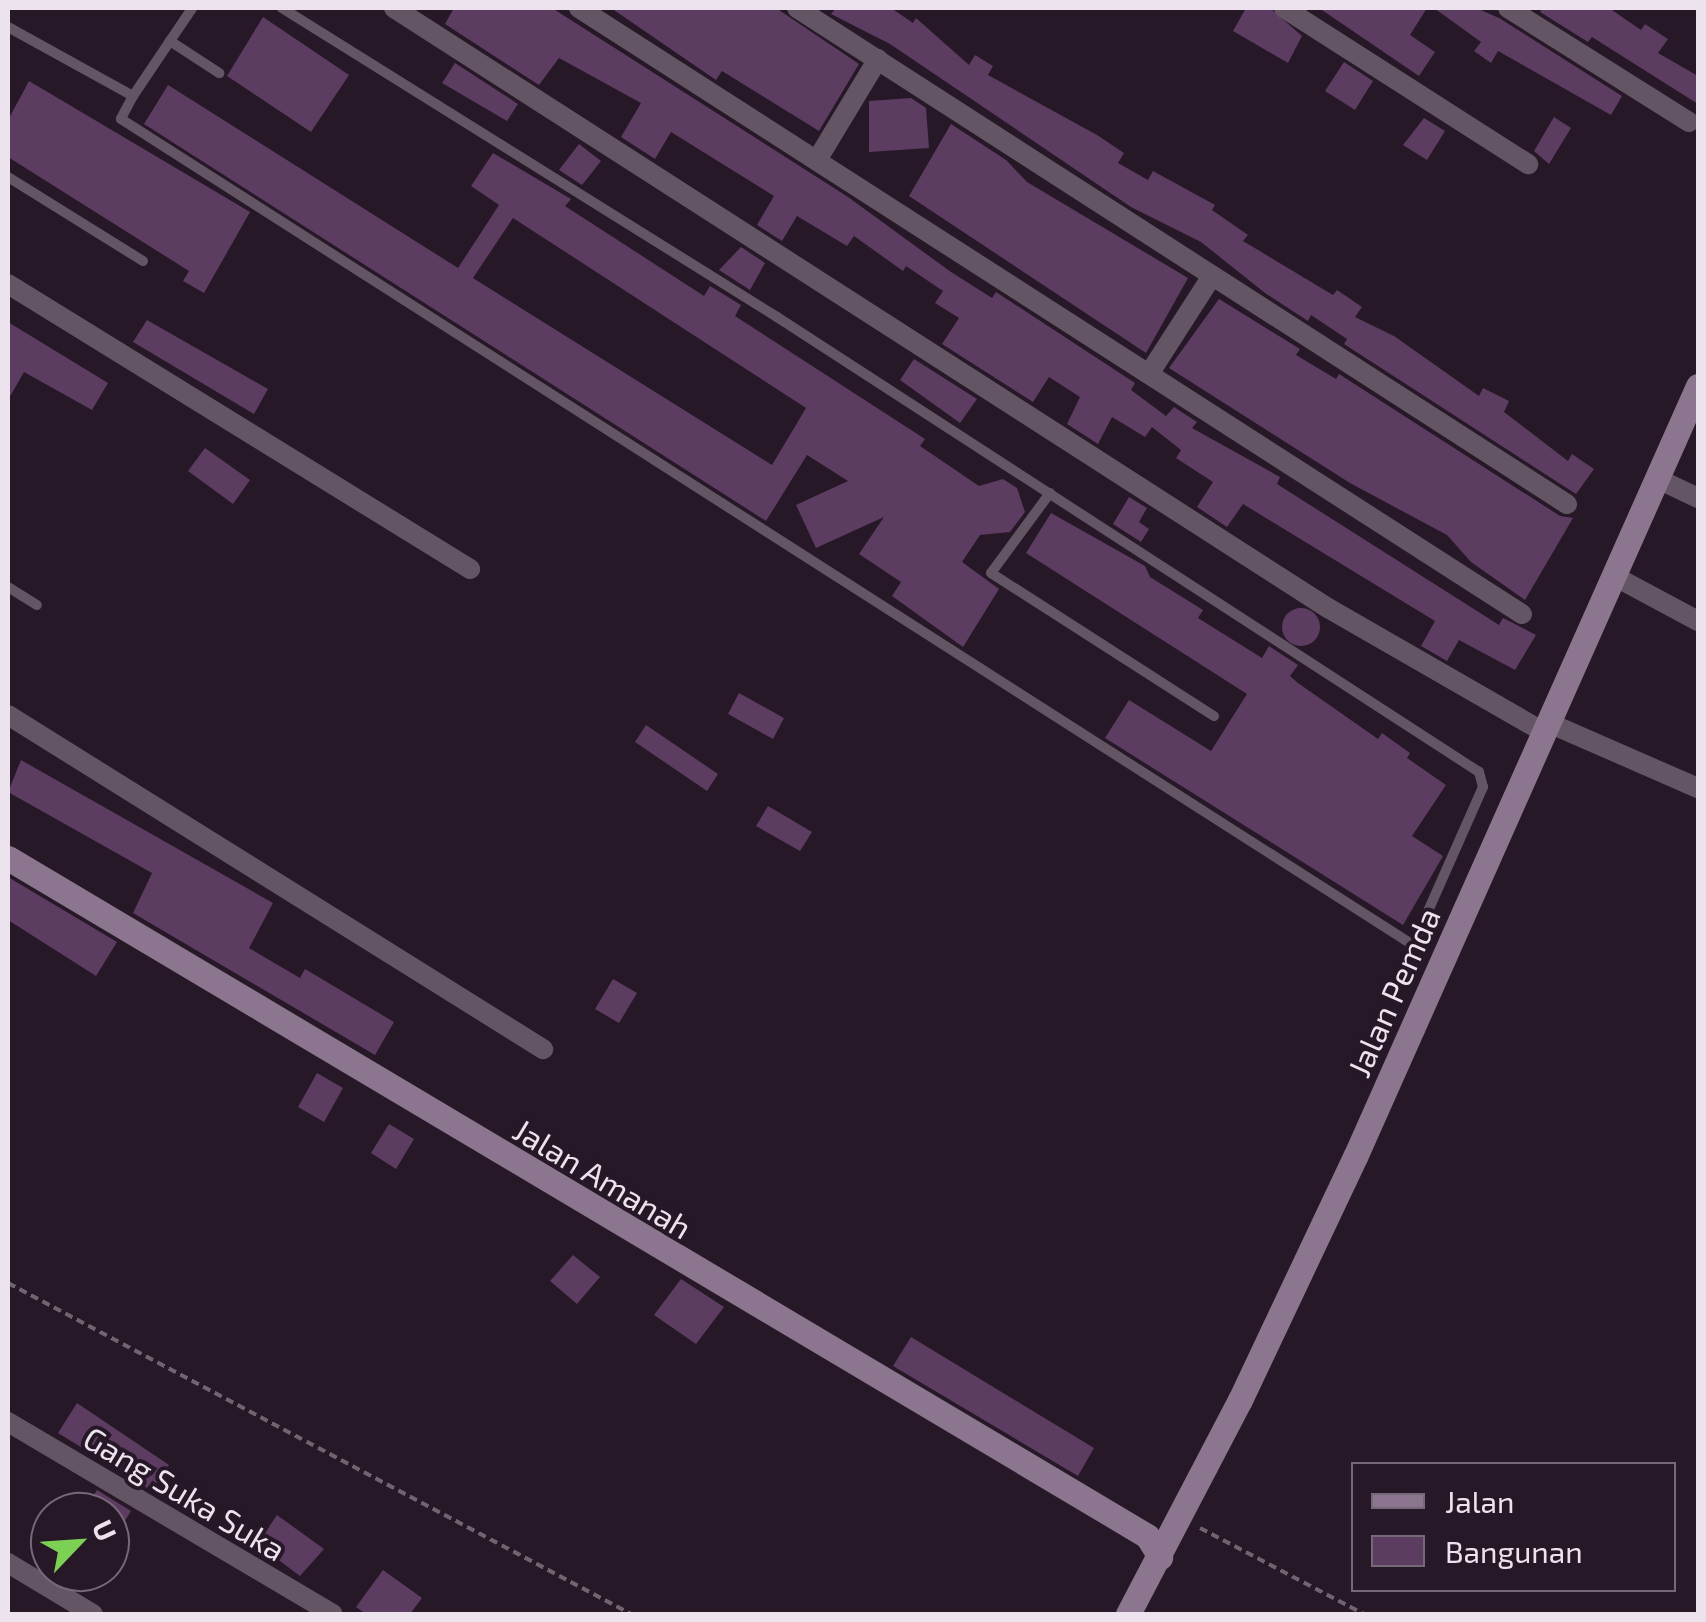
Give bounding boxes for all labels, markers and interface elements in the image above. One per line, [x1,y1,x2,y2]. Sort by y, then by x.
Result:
street label: Jalan Pemda [1339,901,1447,1083]
street label: Jalan Amanah [507,1110,699,1246]
street label: Gang Suka Suka [77,1418,293,1568]
legend [1351,1462,1676,1592]
text: Jalan [1445,1483,1514,1519]
north arrow [30,1492,130,1592]
text: U [86,1514,125,1546]
text: Bangunan [1445,1533,1583,1569]

